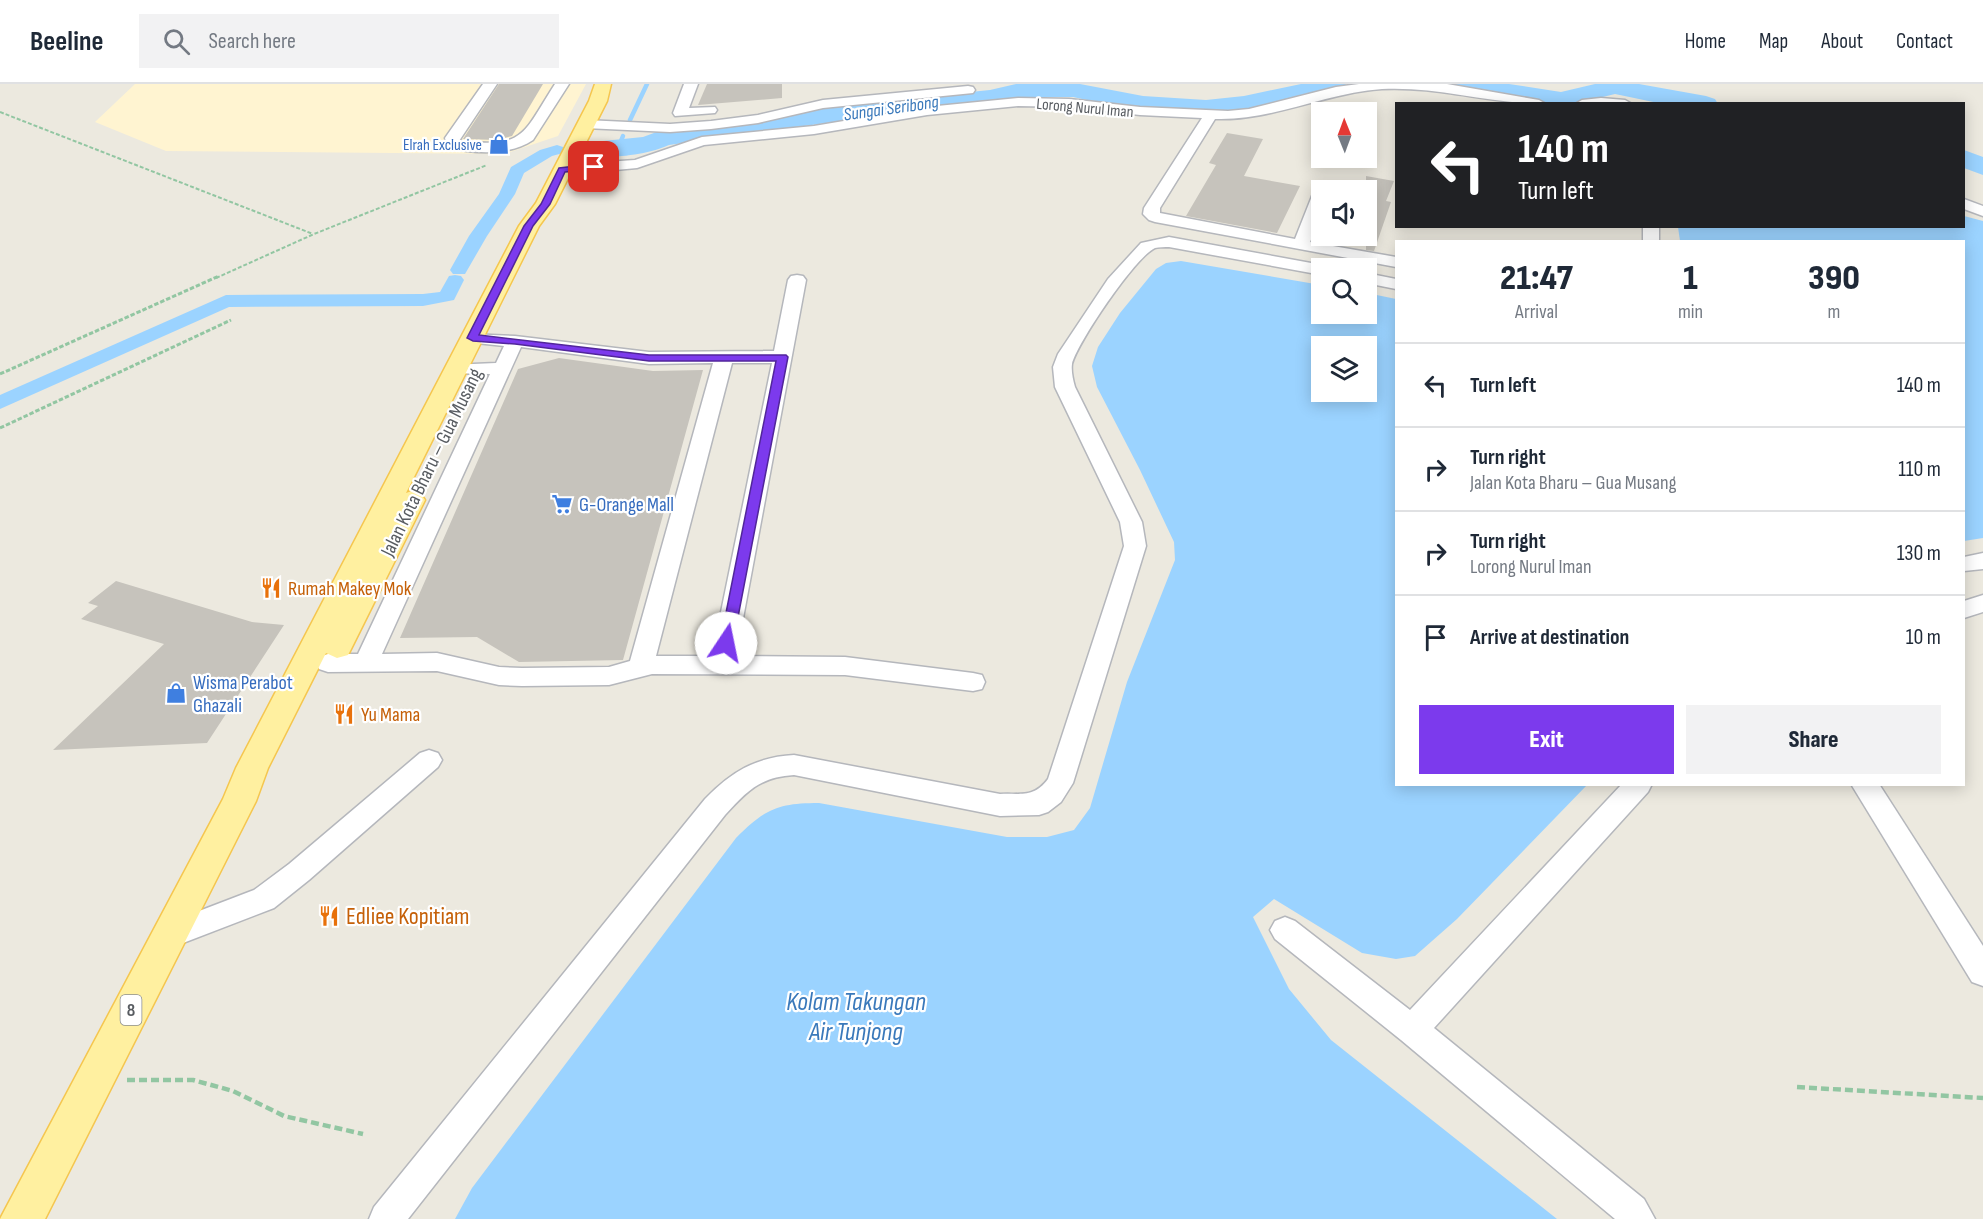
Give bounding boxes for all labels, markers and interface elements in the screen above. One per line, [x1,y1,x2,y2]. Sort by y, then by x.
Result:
search box [139,14,559,68]
text: Beeline [30,25,103,58]
icon: search [160,25,193,58]
text: Search here [208,28,296,55]
text: Home [1685,29,1726,54]
text: Map [1759,29,1788,54]
text: About [1821,29,1863,54]
text: Contact [1896,29,1953,54]
water label: Sungai Seribong [842,91,941,126]
street label: Lorong Nurul Iman [1036,95,1134,122]
north arrow [1311,102,1377,168]
map controls [1311,102,1377,402]
text: 140 m [1518,124,1609,175]
icon: left [1419,126,1497,204]
shop icon: Elrah Exclusive [487,132,511,156]
place label: Elrah Exclusive [403,136,482,155]
pin [568,141,619,192]
icon: arrive [577,150,610,183]
text: Turn left [1518,175,1594,207]
button: sound [1311,180,1377,246]
text: 21:47 [1500,257,1573,300]
text: 1 [1683,257,1698,300]
text: 390 [1808,257,1860,300]
button: search [1311,258,1377,324]
text: Arrival [1515,300,1558,324]
text: min [1678,300,1703,324]
text: m [1828,300,1840,324]
button: layers [1311,336,1377,402]
street label: Jalan Kota Bharu – Gua Musang [375,364,488,561]
icon: left [1419,369,1452,402]
text: Turn left [1470,372,1536,399]
text: 140 m [1897,372,1941,399]
text: Turn right [1470,444,1546,471]
icon: right [1419,453,1452,486]
text: 110 m [1898,456,1941,483]
text: Jalan Kota Bharu – Gua Musang [1470,471,1676,495]
supermarket icon: G-Orange Mall [550,492,574,516]
place label: G-Orange Mall [579,493,674,517]
text: Turn right [1470,528,1546,555]
icon: right [1419,537,1452,570]
text: 130 m [1897,540,1941,567]
text: Lorong Nurul Iman [1470,555,1592,579]
restaurant icon: Rumah Makey Mok [259,576,283,600]
place label: Rumah Makey Mok [288,577,412,601]
position arrow [694,611,758,675]
icon: arrive [1419,621,1452,654]
text: Arrive at destination [1470,624,1629,651]
text: 10 m [1906,624,1941,651]
place label: Wisma Perabot Ghazali [193,671,293,718]
shop icon: Wisma Perabot Ghazali [164,681,188,705]
restaurant icon: Yu Mama [332,702,356,726]
place label: Yu Mama [361,703,420,727]
button: Exit [1419,705,1674,774]
button: Share [1686,705,1941,774]
place label: Edliee Kopitiam [346,902,470,931]
restaurant icon: Edliee Kopitiam [317,904,341,928]
water label: Kolam Takungan Air Tunjong [786,987,926,1048]
road number: 8 [120,995,142,1025]

